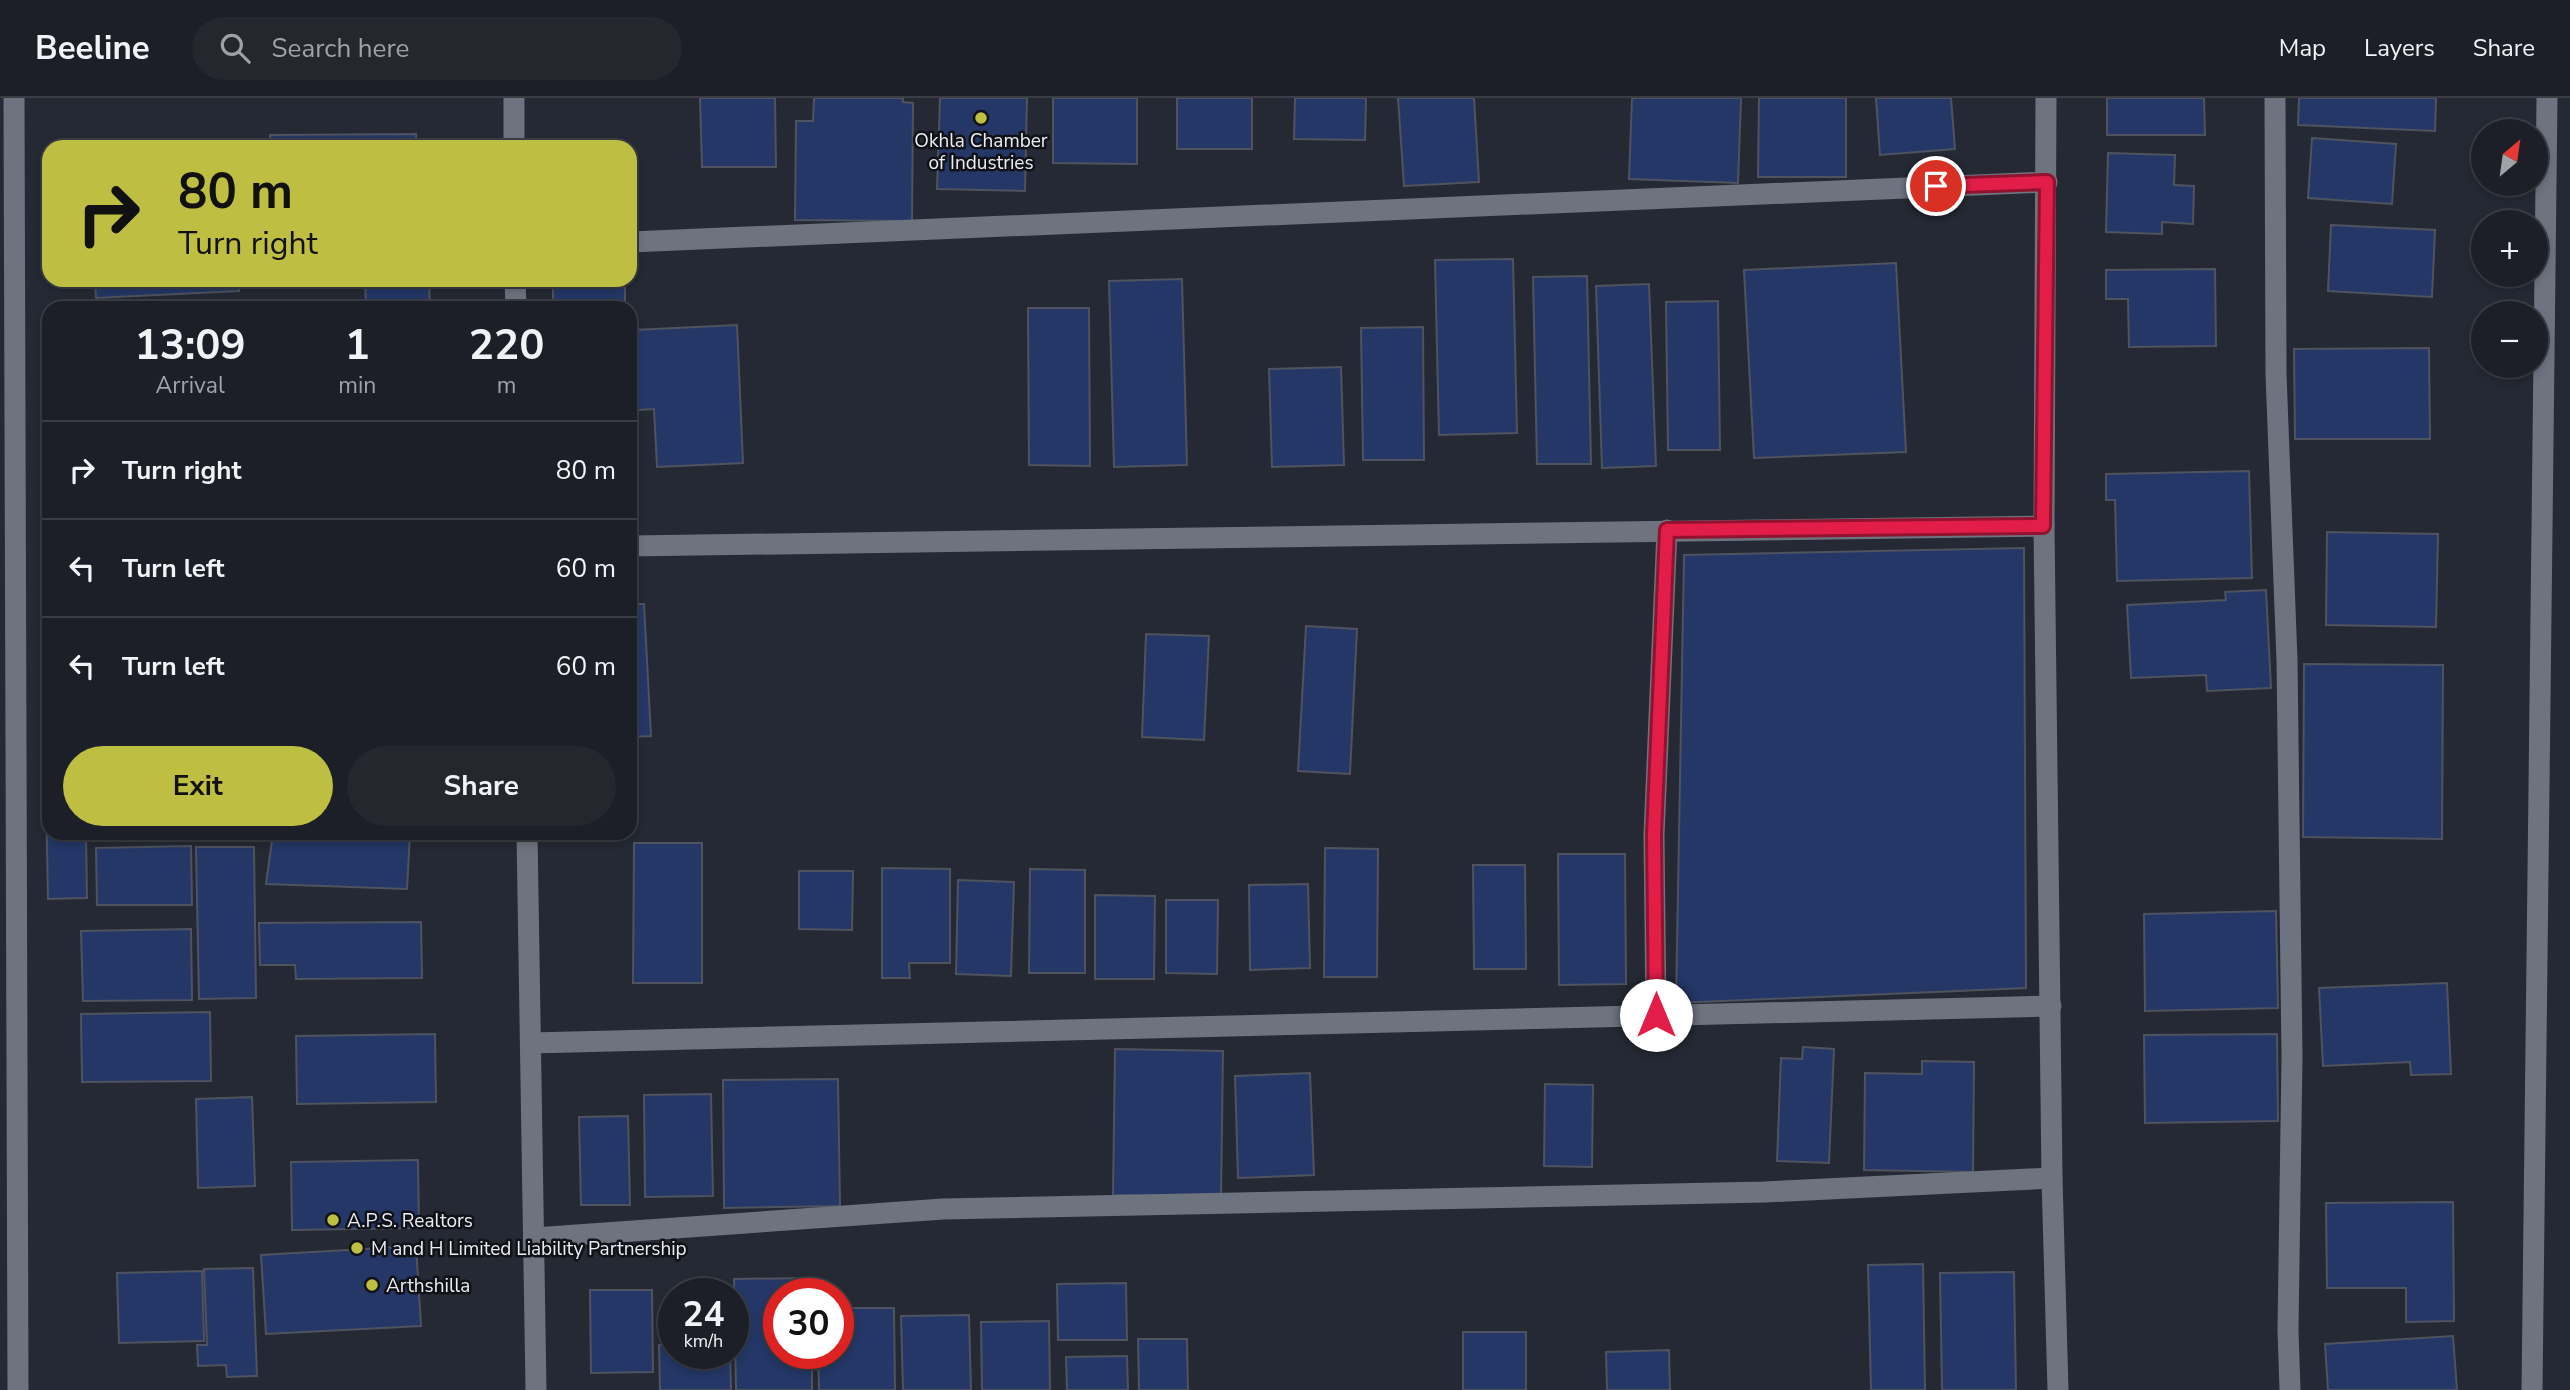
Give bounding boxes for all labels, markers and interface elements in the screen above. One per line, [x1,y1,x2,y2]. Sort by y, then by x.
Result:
search box [192,17,682,80]
text: Beeline [35,26,150,71]
icon: search [216,29,254,67]
text: Search here [272,31,409,66]
text: Map [2279,32,2326,64]
text: Layers [2364,32,2435,64]
text: Share [2473,32,2535,64]
marker: Okhla Chamber of Industries [973,110,989,126]
north arrow [2471,119,2548,196]
map controls [2471,119,2548,378]
place label: Okhla Chamber of Industries [914,128,1048,176]
pin [1906,156,1966,216]
text: 80 m [178,158,293,225]
icon: arrive [1917,167,1955,205]
icon: right [63,168,154,259]
button: + [2471,210,2548,287]
text: Turn right [178,222,318,265]
button: − [2471,301,2548,378]
text: 13:09 [135,317,246,374]
text: 1 [345,317,370,374]
text: 220 [469,317,544,374]
text: Arrival [156,370,225,401]
text: min [338,370,376,401]
text: m [497,370,517,401]
icon: right [63,451,101,489]
text: Turn right [122,453,241,488]
text: 80 m [556,453,616,488]
icon: left [63,549,101,587]
text: Turn left [122,551,225,586]
text: 60 m [556,551,616,586]
icon: left [63,647,101,685]
text: Turn left [122,649,225,684]
text: 60 m [556,649,616,684]
button: Exit [63,746,333,826]
button: Share [347,746,616,826]
position arrow [1619,978,1693,1052]
place label: A.P.S. Realtors [347,1208,473,1234]
marker: A.P.S. Realtors [325,1212,341,1228]
place label: M and H Limited Liability Partnership [371,1236,687,1262]
marker: M and H Limited Liability Partnership [349,1240,365,1256]
place label: Arthshilla [386,1273,470,1299]
marker: Arthshilla [364,1277,380,1293]
speed limit sign: 30 [763,1278,854,1369]
text: 24 [682,1291,725,1338]
text: km/h [684,1329,723,1353]

